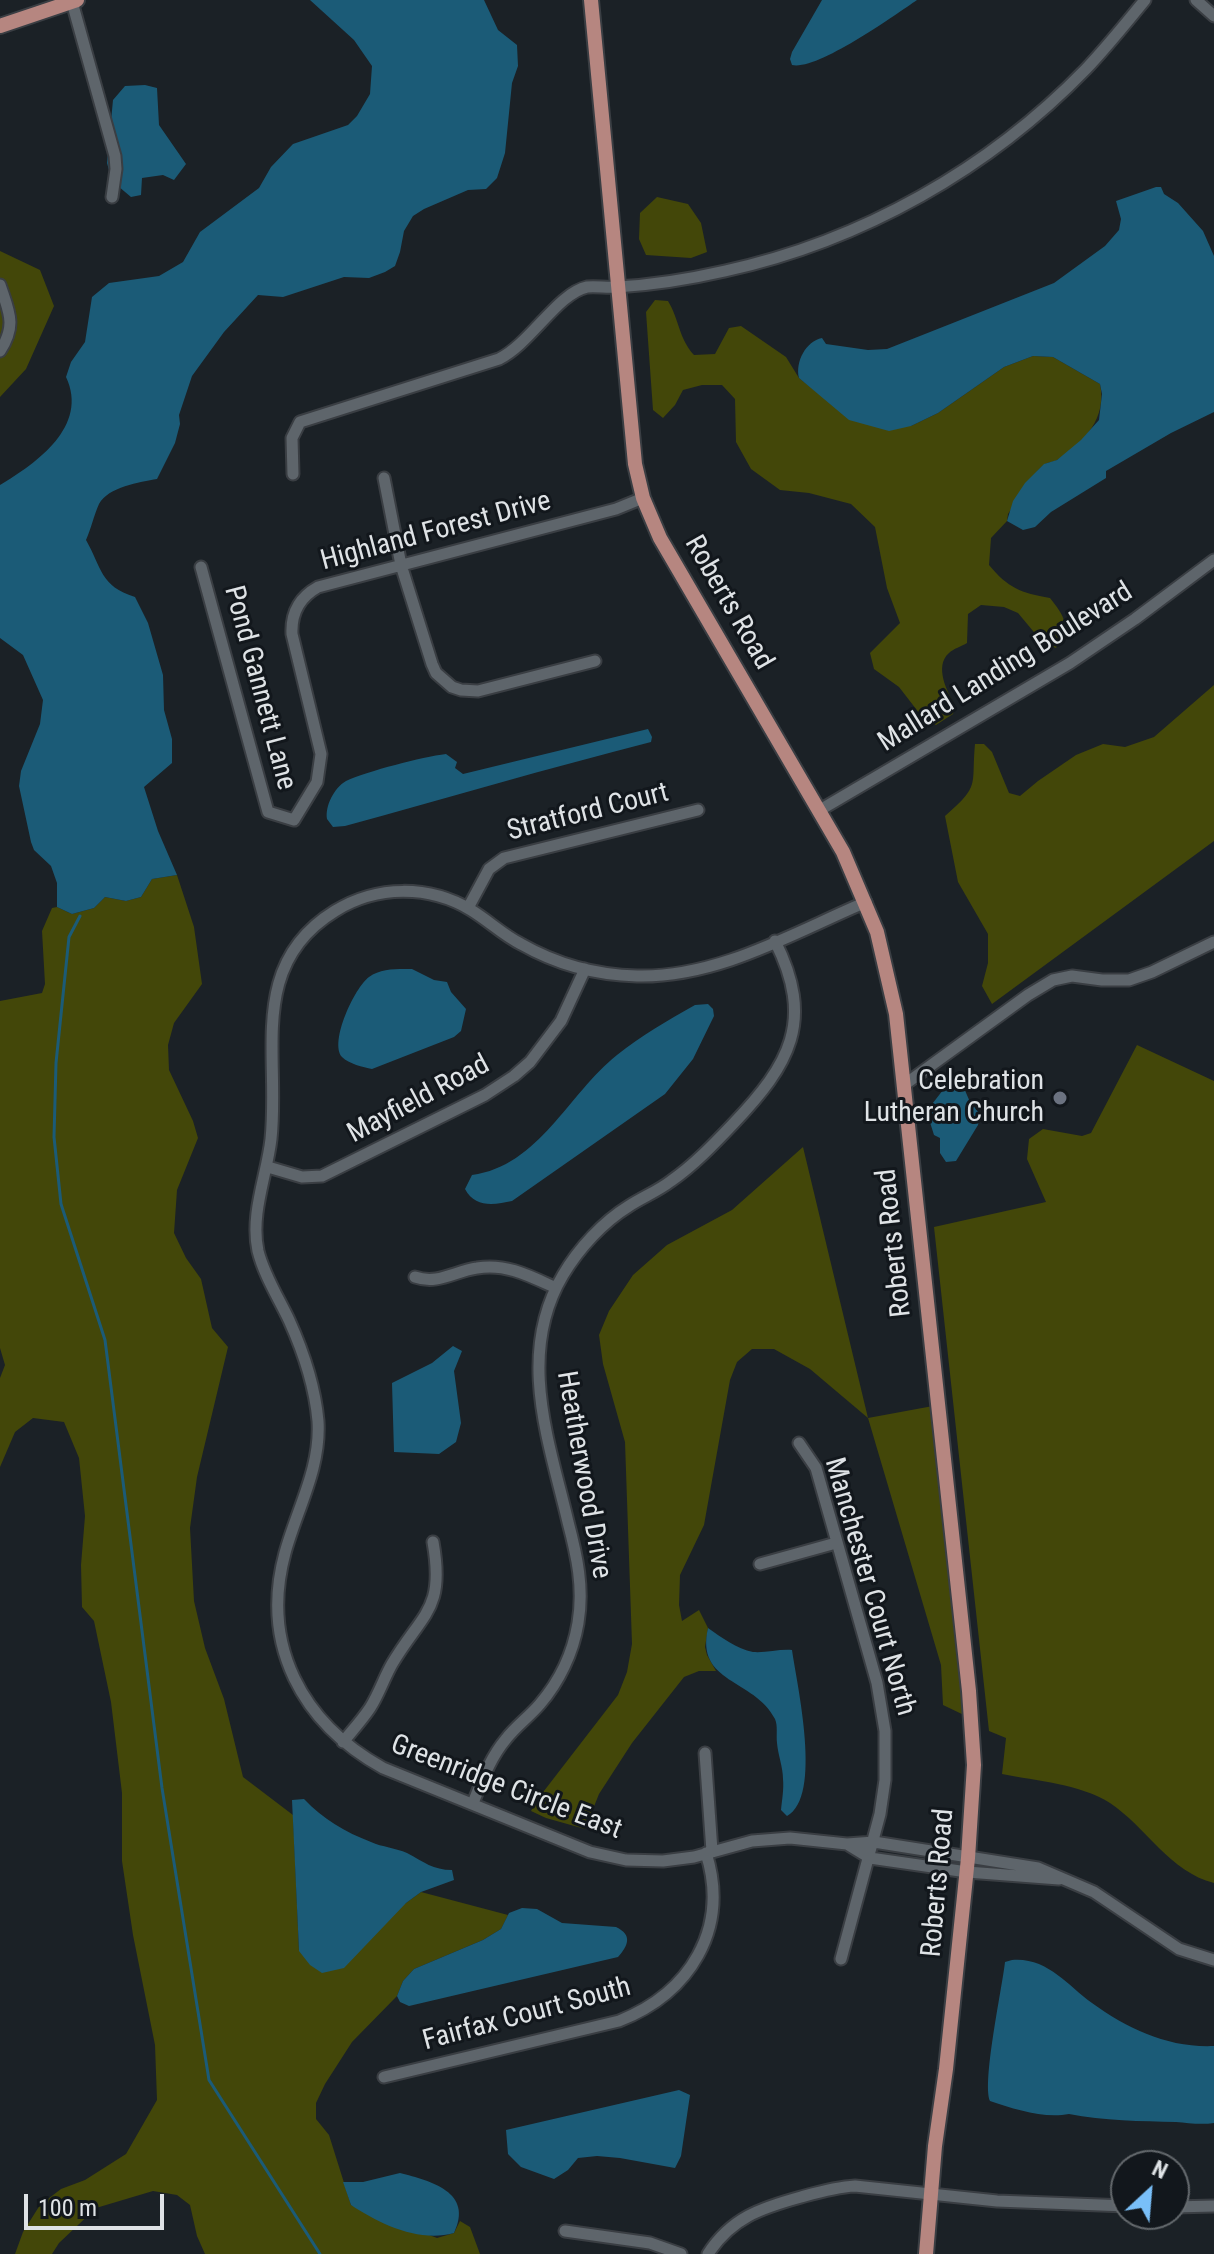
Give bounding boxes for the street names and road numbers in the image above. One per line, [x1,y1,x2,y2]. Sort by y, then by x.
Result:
street label: Highland Forest Drive [317,485,555,579]
street label: Roberts Road [676,530,780,676]
street label: Mallard Landing Boulevard [873,576,1139,760]
street label: Pond Gannett Lane [216,582,302,794]
street label: Stratford Court [504,777,672,849]
street label: Mayfield Road [342,1049,496,1151]
street label: Roberts Road [871,1167,919,1319]
street label: Heatherwood Drive [548,1369,618,1581]
street label: Manchester Court North [816,1454,922,1720]
street label: Greenridge Circle East [386,1728,626,1848]
street label: Roberts Road [916,1807,962,1959]
street label: Fairfax Court South [419,1971,635,2059]

